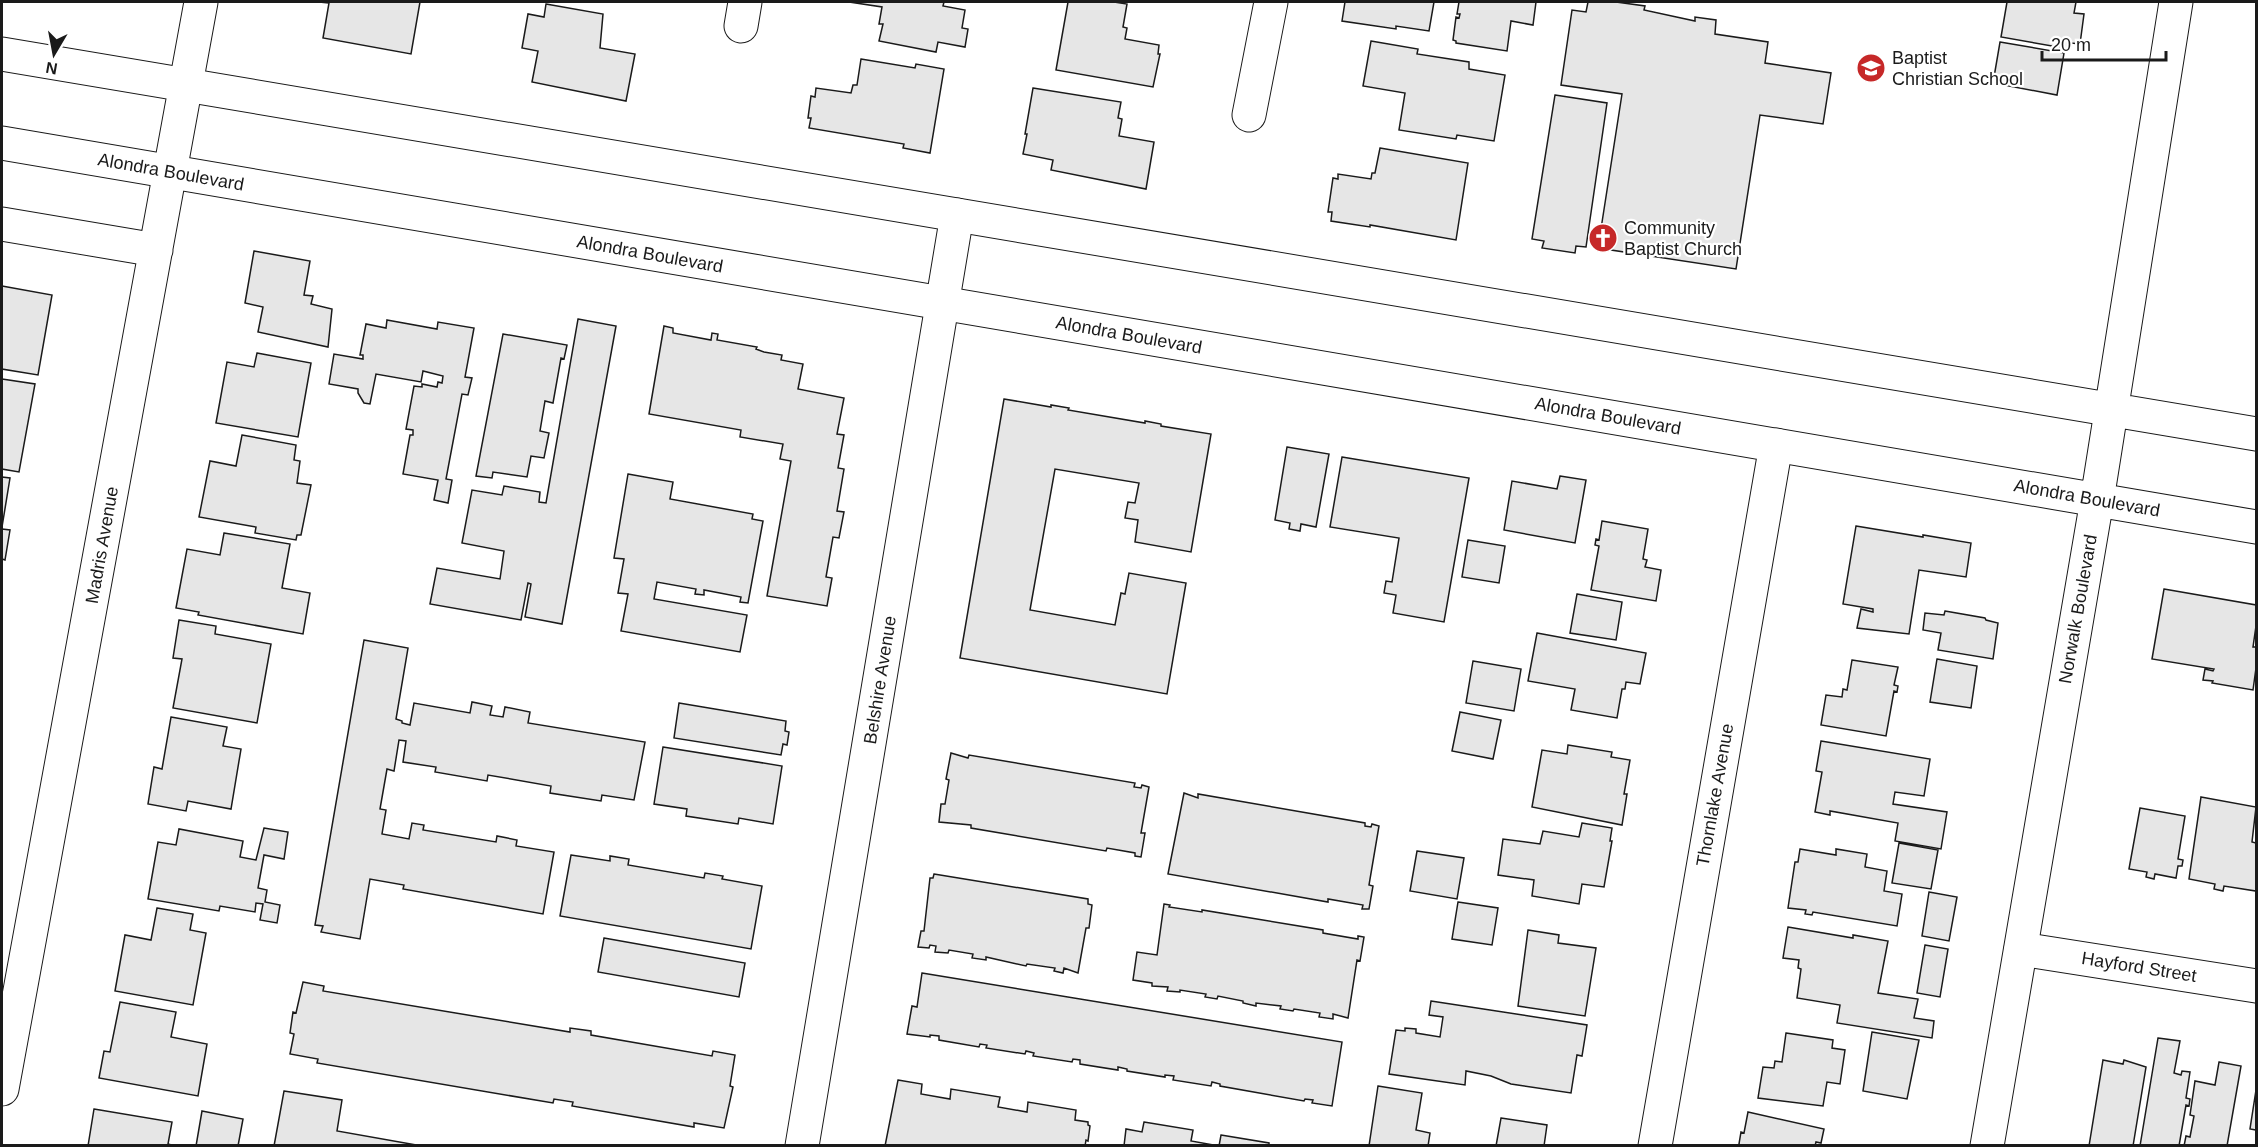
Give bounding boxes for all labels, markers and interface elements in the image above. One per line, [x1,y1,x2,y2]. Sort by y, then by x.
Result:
north arrow [24,24,84,84]
scale bar [2042,24,2166,62]
text: 20 m [2051,35,2091,55]
place label: Baptist Christian School [1892,48,2023,89]
school or university icon: Baptist Christian School [1855,52,1887,84]
text: N [44,59,59,78]
street label: Alondra Boulevard [96,149,246,195]
place label: Community Baptist Church [1624,218,1742,259]
church icon: Community Baptist Church [1587,222,1619,254]
street label: Alondra Boulevard [575,231,725,277]
street label: Alondra Boulevard [1054,312,1204,358]
street label: Alondra Boulevard [1533,393,1683,439]
street label: Alondra Boulevard [2012,475,2162,521]
street label: Madris Avenue [82,485,122,605]
street label: Norwalk Boulevard [2055,533,2101,685]
street label: Belshire Avenue [860,614,900,746]
street label: Thornlake Avenue [1693,722,1737,868]
street label: Hayford Street [2080,948,2198,986]

